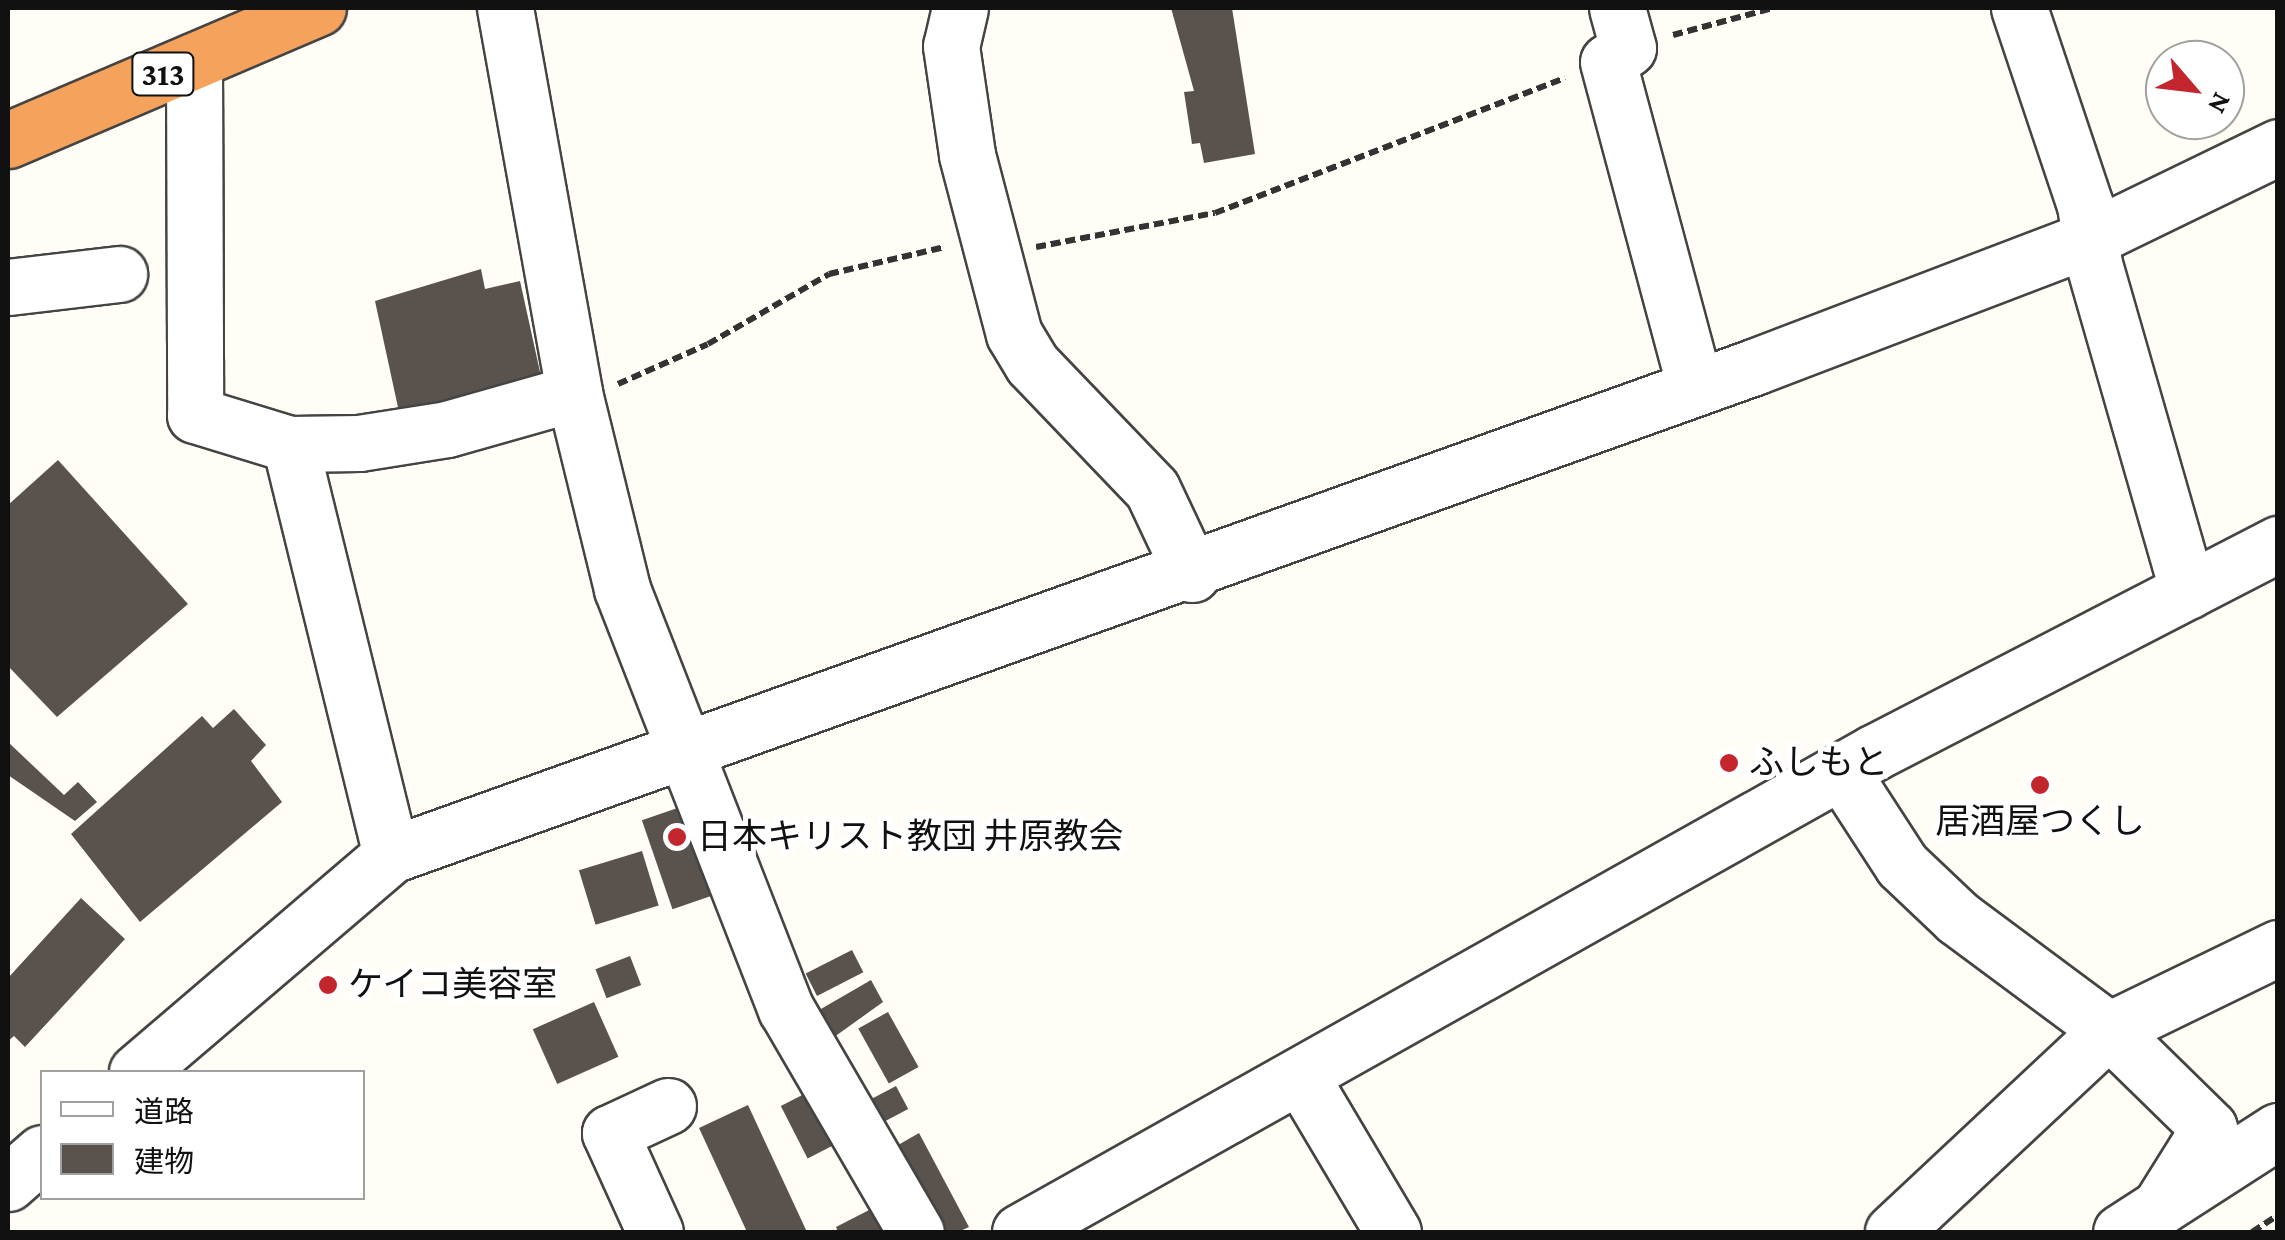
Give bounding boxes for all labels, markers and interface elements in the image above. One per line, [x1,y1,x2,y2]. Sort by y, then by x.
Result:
north arrow [2145,40,2245,140]
road number: 313 [130,47,196,101]
text: N [2202,88,2238,119]
place label: ふしもと [1749,742,1889,784]
marker: ふしもと [1718,752,1740,774]
marker: 居酒屋つくし [2029,774,2051,796]
place label: 居酒屋つくし [1935,801,2145,843]
place label: 日本キリスト教団 井原教会 [697,816,1124,858]
marker: 日本キリスト教団 井原教会 [666,826,688,848]
place label: ケイコ美容室 [348,964,558,1006]
marker: ケイコ美容室 [317,974,339,996]
legend [40,1070,365,1200]
text: 道路 [134,1095,194,1128]
text: 建物 [134,1145,194,1178]

